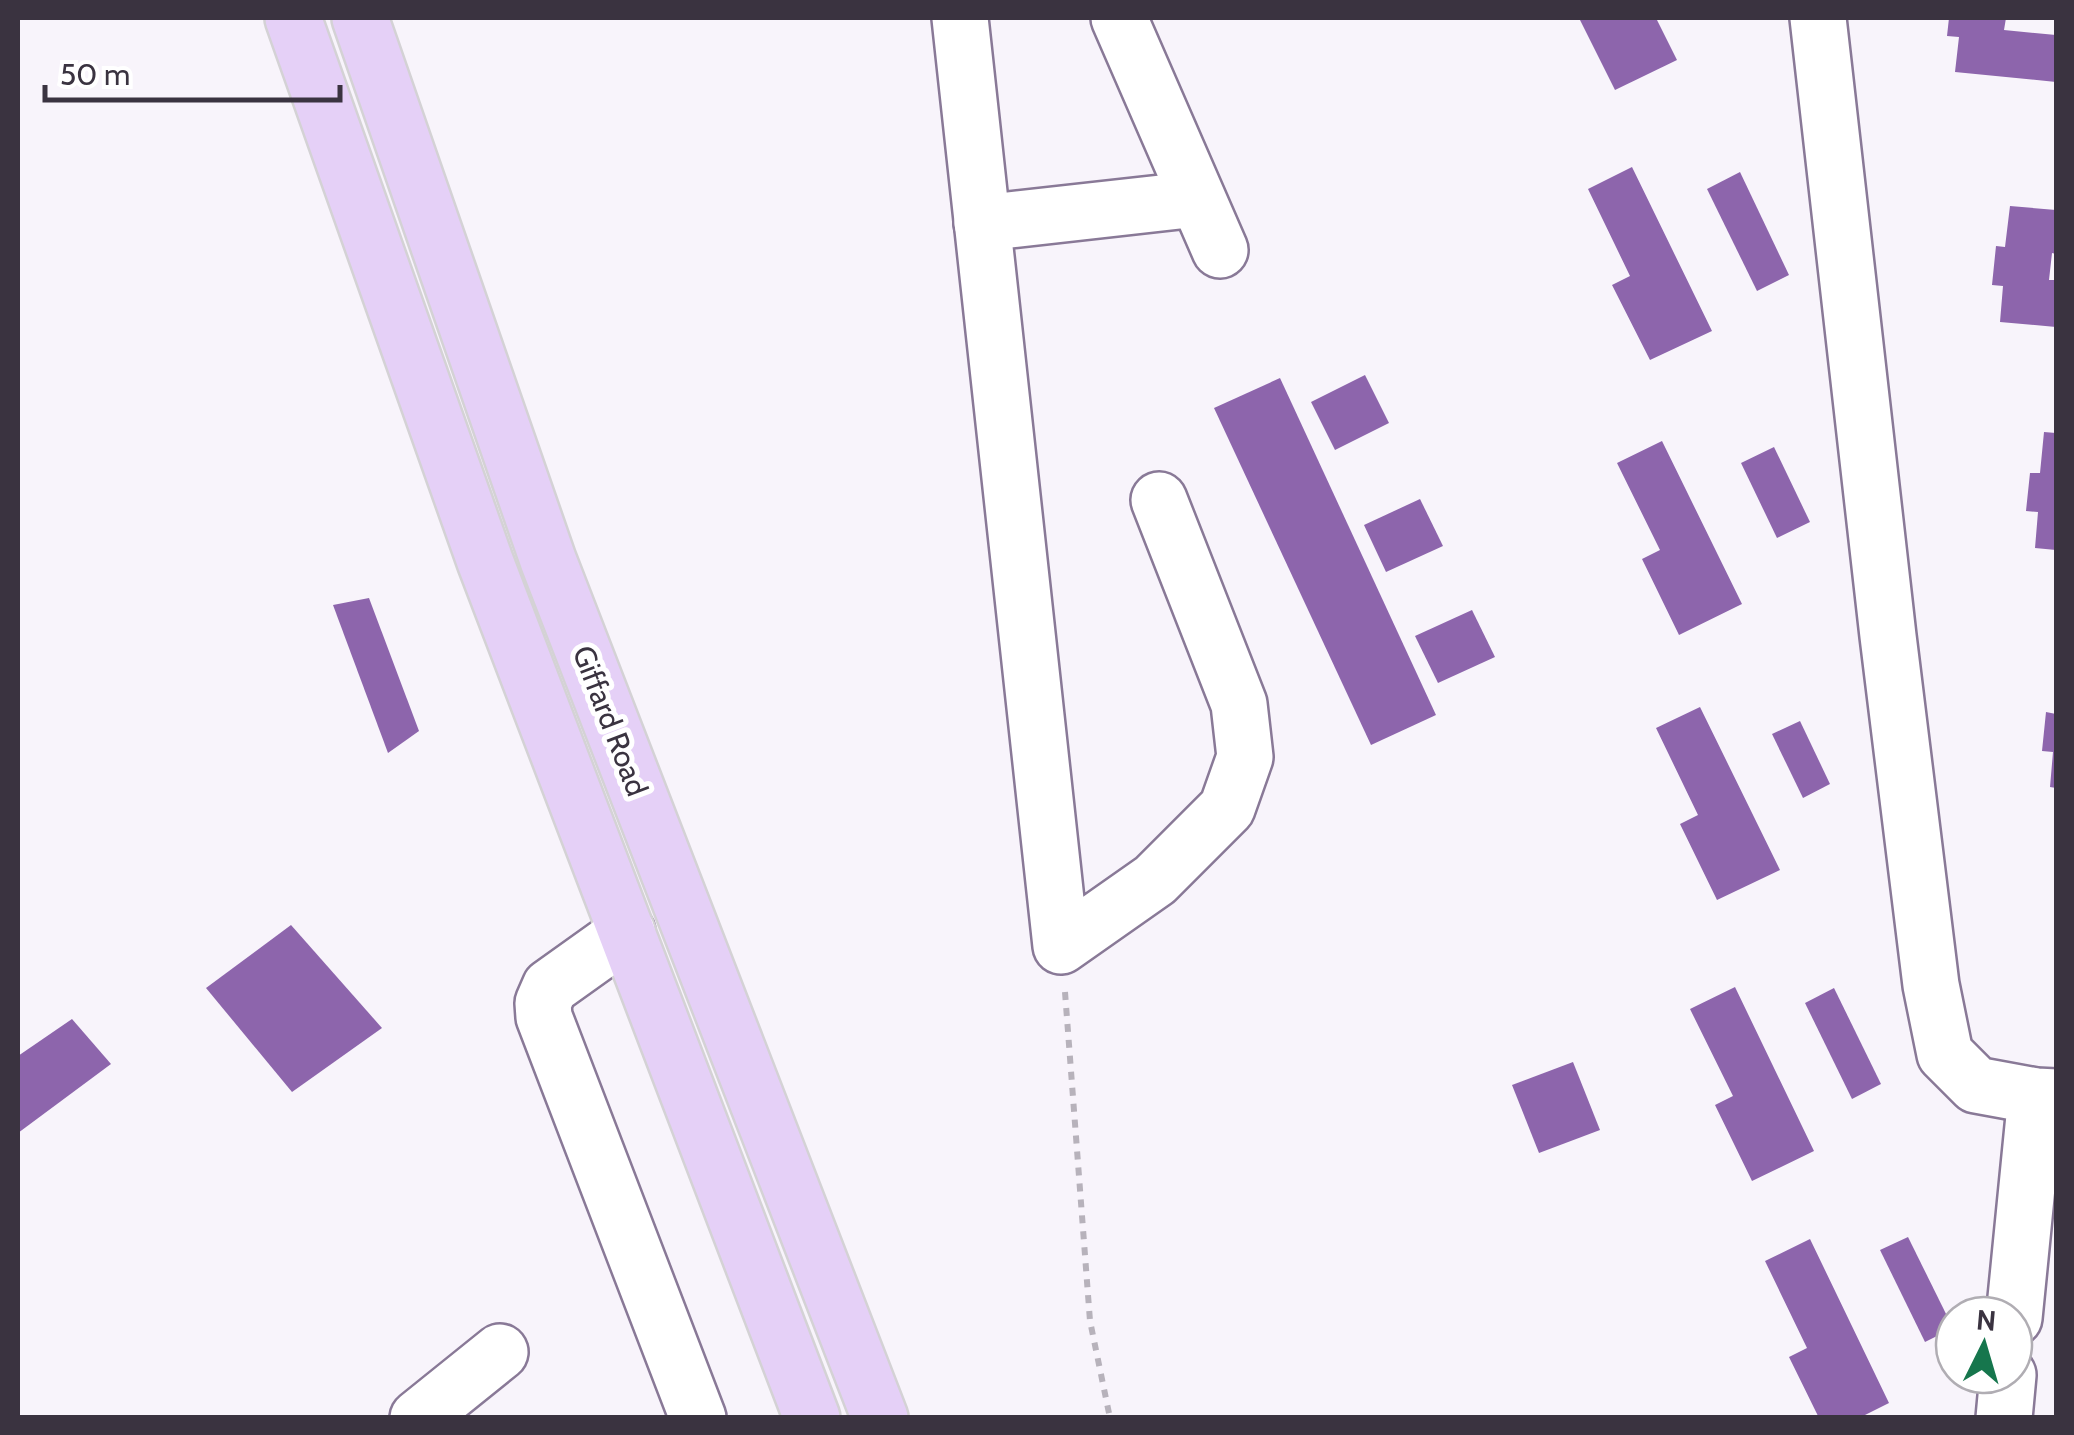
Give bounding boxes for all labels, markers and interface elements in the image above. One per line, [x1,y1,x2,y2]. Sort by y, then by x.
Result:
scale bar [45,40,340,102]
text: 50 m [60,56,130,93]
street label: Giffard Road [565,640,656,801]
north arrow [1934,1295,2034,1395]
text: N [1975,1302,1998,1338]

